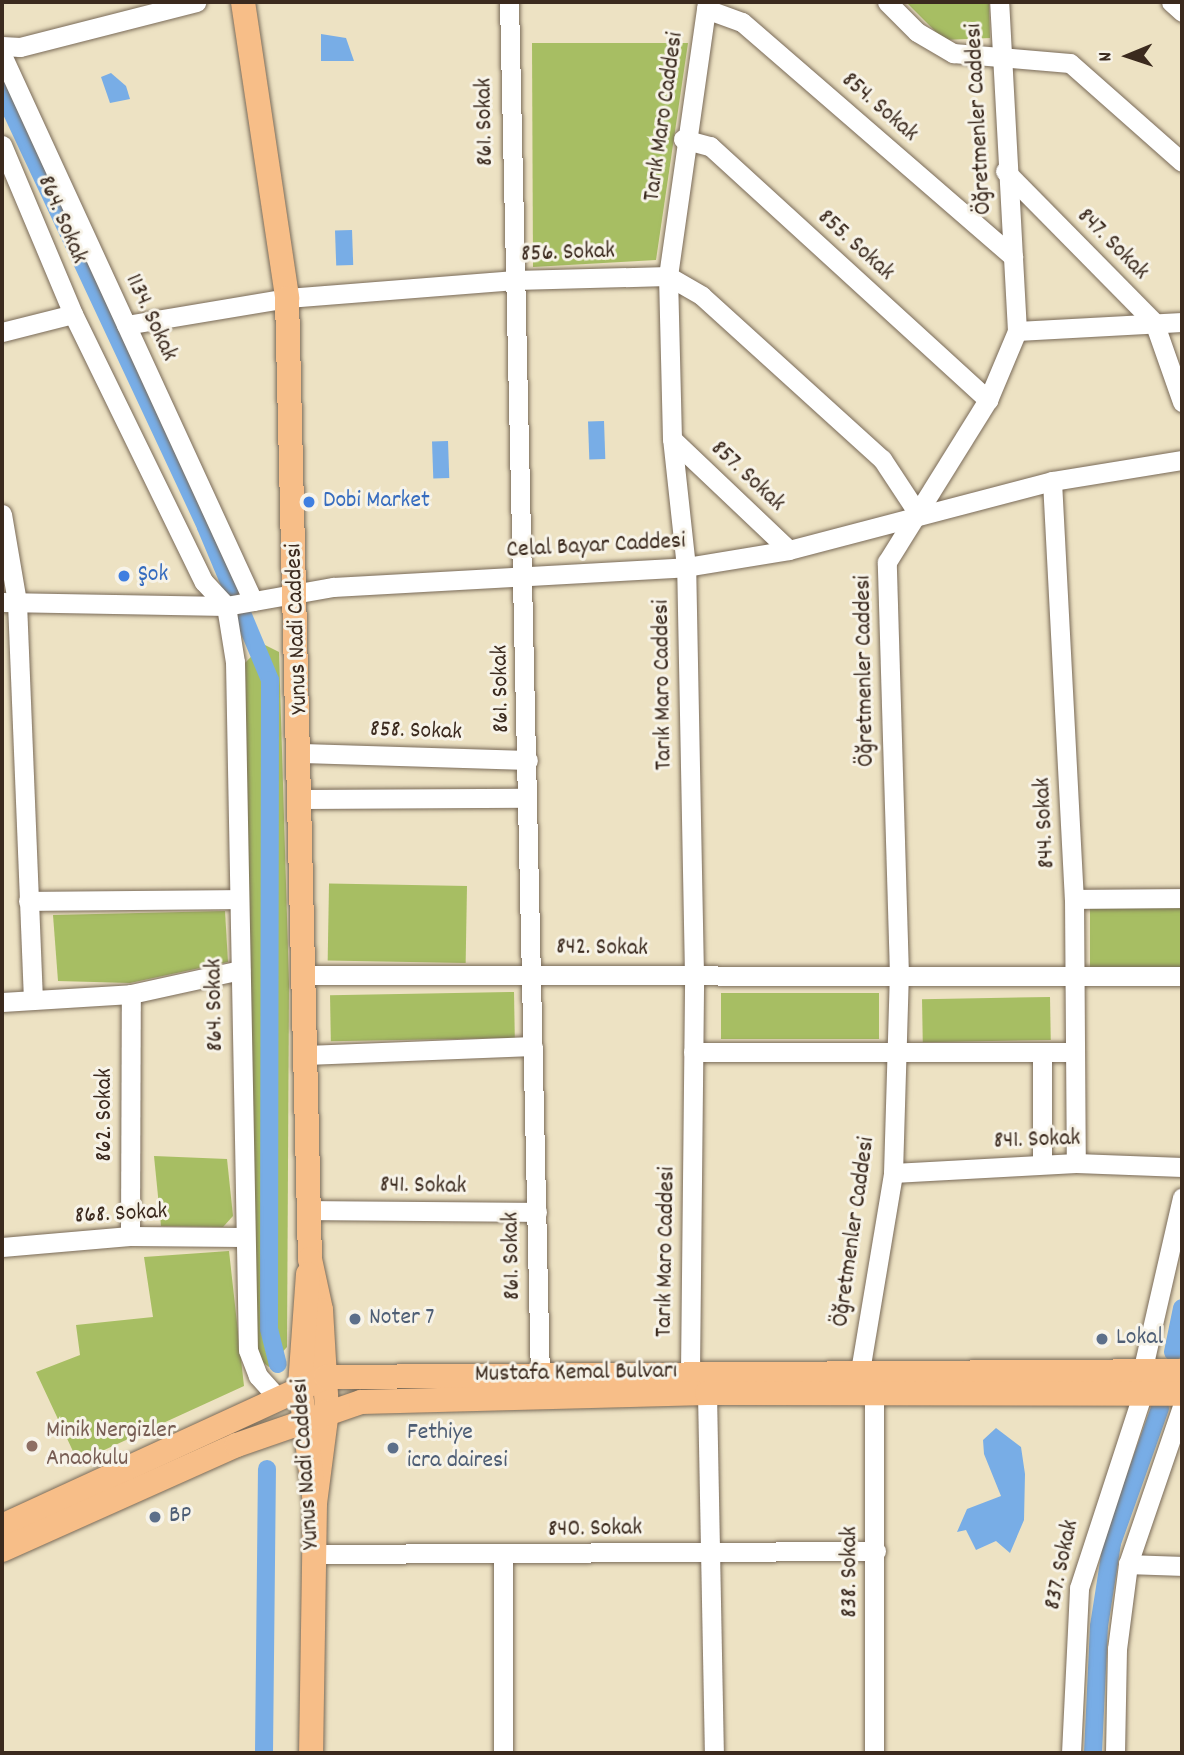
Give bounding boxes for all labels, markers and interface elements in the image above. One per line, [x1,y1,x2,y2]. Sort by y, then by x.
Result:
north arrow [1093,21,1163,91]
street label: Öğretmenler Caddesi [961,23,999,215]
street label: Tarık Maro Caddesi [639,31,691,203]
text: N [1093,52,1120,62]
street label: 854. Sokak [835,67,923,149]
street label: 861. Sokak [471,78,501,166]
street label: 864. Sokak [30,172,92,268]
street label: 847. Sokak [1070,203,1154,287]
street label: 855. Sokak [811,204,899,288]
street label: 856. Sokak [520,238,616,270]
street label: 1134. Sokak [117,270,183,366]
street label: 857. Sokak [704,435,790,519]
place label: Dobi Market [323,488,430,516]
marker: Dobi Market [301,494,317,510]
street label: Celal Bayar Caddesi [506,528,686,566]
street label: Yunus Nadi Caddesi [281,543,315,715]
place label: Şok [138,562,168,590]
marker: Şok [116,568,132,584]
street label: Öğretmenler Caddesi [850,575,882,767]
street label: Tarık Maro Caddesi [648,599,680,771]
street label: 861. Sokak [487,645,517,733]
street label: 858. Sokak [370,716,462,748]
street label: 844. Sokak [1029,777,1063,869]
street label: 842. Sokak [556,934,648,964]
street label: 864. Sokak [201,958,231,1052]
street label: 862. Sokak [92,1068,120,1162]
street label: 841. Sokak [993,1125,1081,1157]
street label: Öğretmenler Caddesi [827,1135,883,1329]
street label: Tarık Maro Caddesi [651,1166,683,1338]
street label: 841. Sokak [379,1172,467,1202]
street label: 868. Sokak [74,1198,168,1232]
street label: 861. Sokak [498,1212,528,1300]
place label: Noter 7 [369,1305,435,1333]
marker: Noter 7 [347,1311,363,1327]
place label: Lokal [1116,1325,1163,1353]
marker: Lokal [1094,1331,1110,1347]
street label: Mustafa Kemal Bulvarı [475,1358,677,1390]
street label: Yunus Nadi Caddesi [287,1378,327,1550]
place label: Minik Nergizler Anaokulu [46,1418,176,1474]
place label: Fethiye icra dairesi [407,1420,508,1476]
marker: Minik Nergizler Anaokulu [24,1438,40,1454]
marker: Fethiye icra dairesi [385,1440,401,1456]
place label: BP [169,1503,191,1531]
marker: BP [147,1509,163,1525]
street label: 840. Sokak [548,1515,642,1545]
street label: 837. Sokak [1039,1517,1087,1613]
street label: 838. Sokak [837,1526,865,1618]

